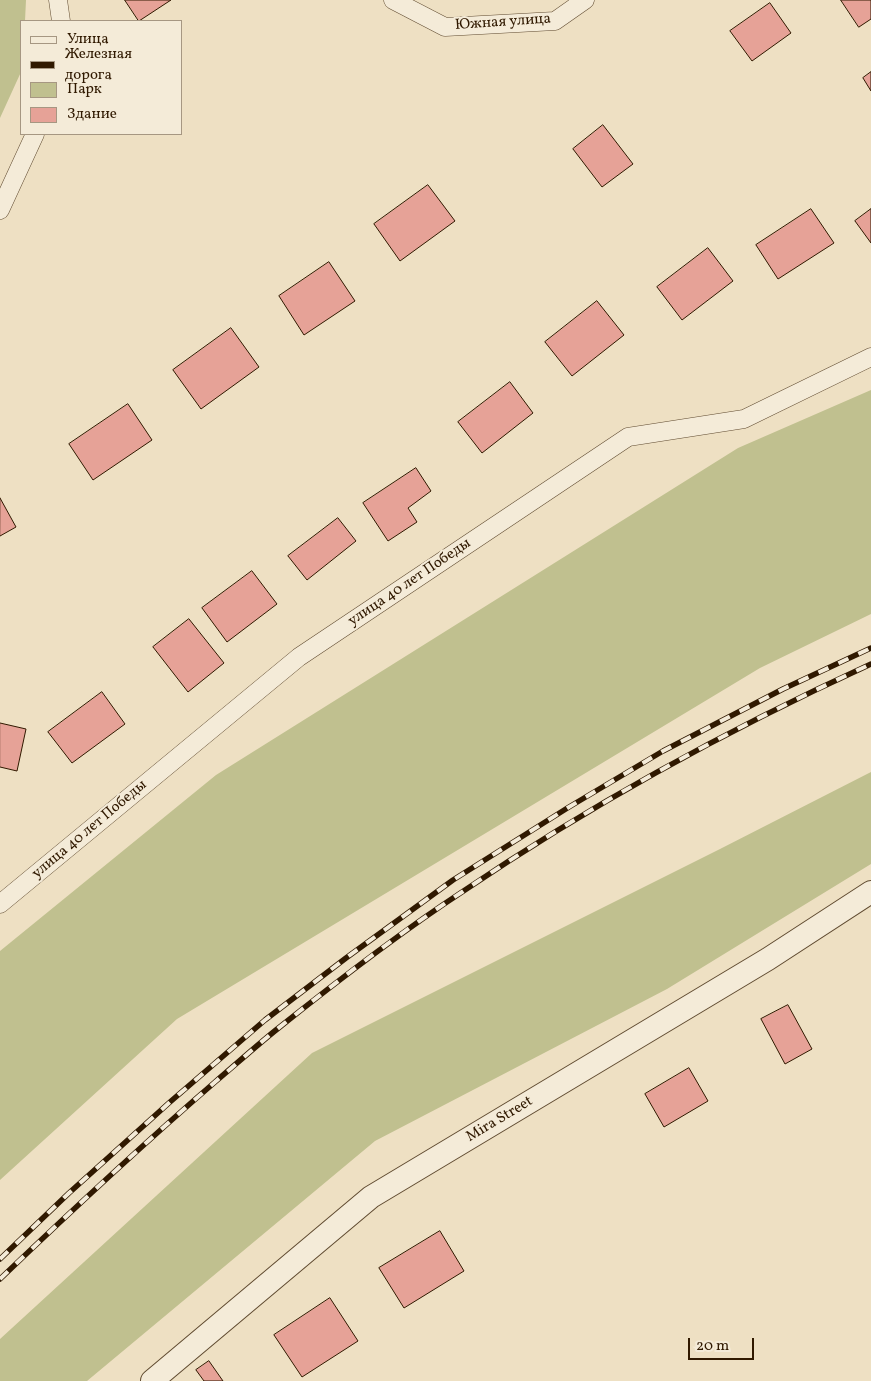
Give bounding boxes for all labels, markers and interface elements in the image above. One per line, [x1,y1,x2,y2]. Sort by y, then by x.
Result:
street label: Южная улица [454,11,552,35]
legend [20,20,182,135]
text: Улица [67,29,109,50]
text: Железная дорога [65,44,132,86]
text: Парк [67,79,102,100]
text: Здание [67,104,117,125]
street label: улица 40 лет Победы [345,535,475,631]
street label: улица 40 лет Победы [29,777,151,883]
street label: Mira Street [463,1093,537,1147]
scale bar [691,1328,757,1360]
text: 20 m [696,1336,729,1357]

